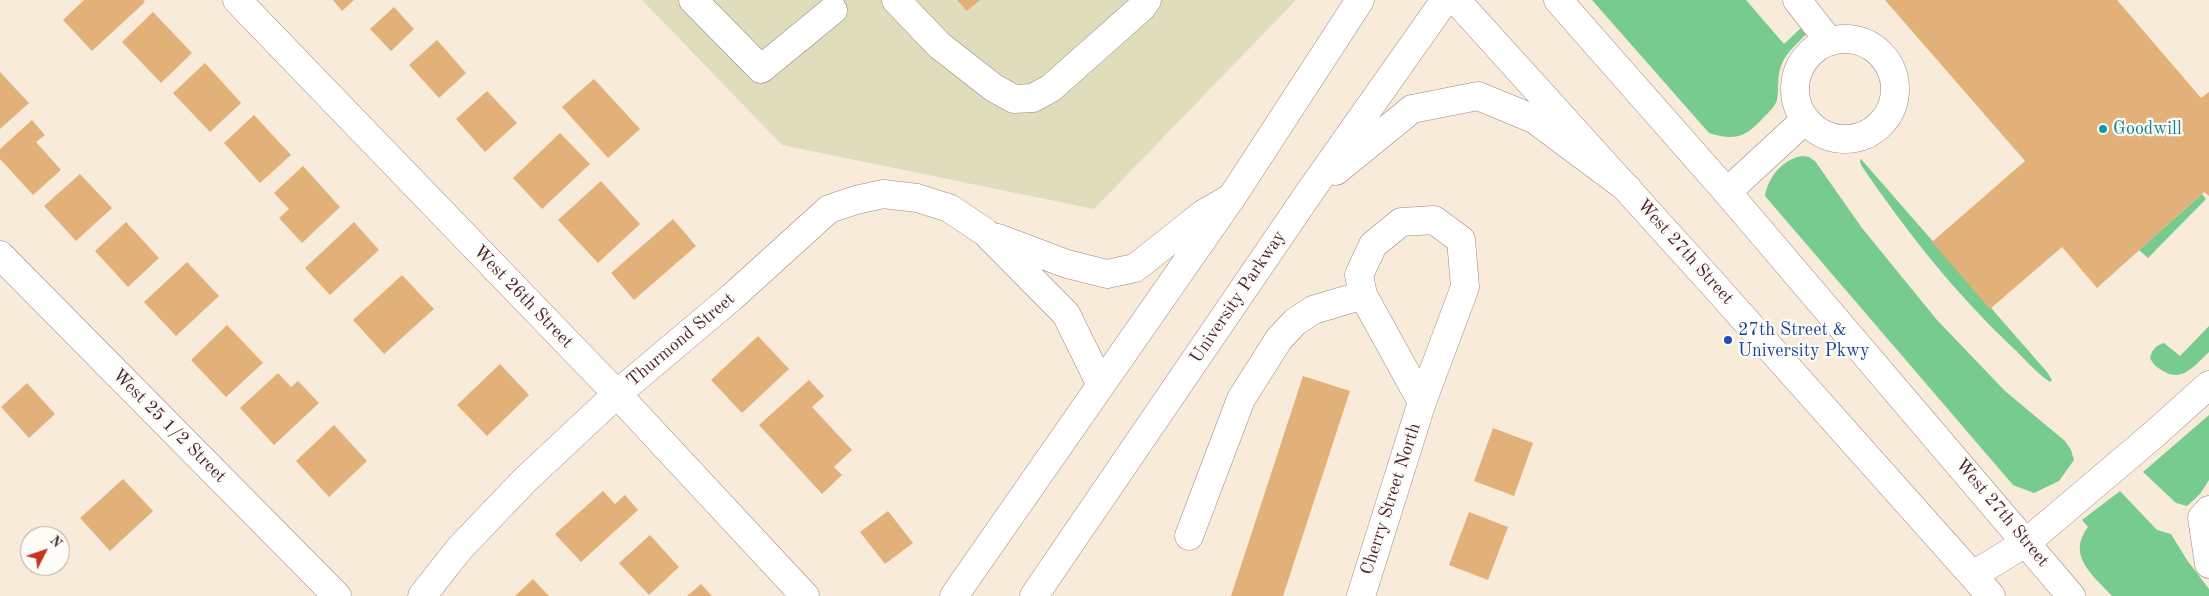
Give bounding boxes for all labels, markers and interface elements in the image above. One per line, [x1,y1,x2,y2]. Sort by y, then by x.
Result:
place label: Goodwill [2113,118,2182,140]
marker: Goodwill [2097,123,2109,135]
street label: West 27th Street [1632,195,1738,309]
street label: University Parkway [1186,227,1290,367]
street label: West 26th Street [468,241,578,353]
street label: Thurmond Street [622,288,740,392]
place label: 27th Street & University Pkwy [1738,319,1870,362]
marker: 27th Street & University Pkwy [1722,334,1734,346]
street label: West 25 1/2 Street [107,364,231,488]
street label: Cherry Street North [1356,420,1426,578]
street label: West 27th Street [1950,454,2054,572]
north arrow [20,526,70,576]
text: N [47,533,64,550]

